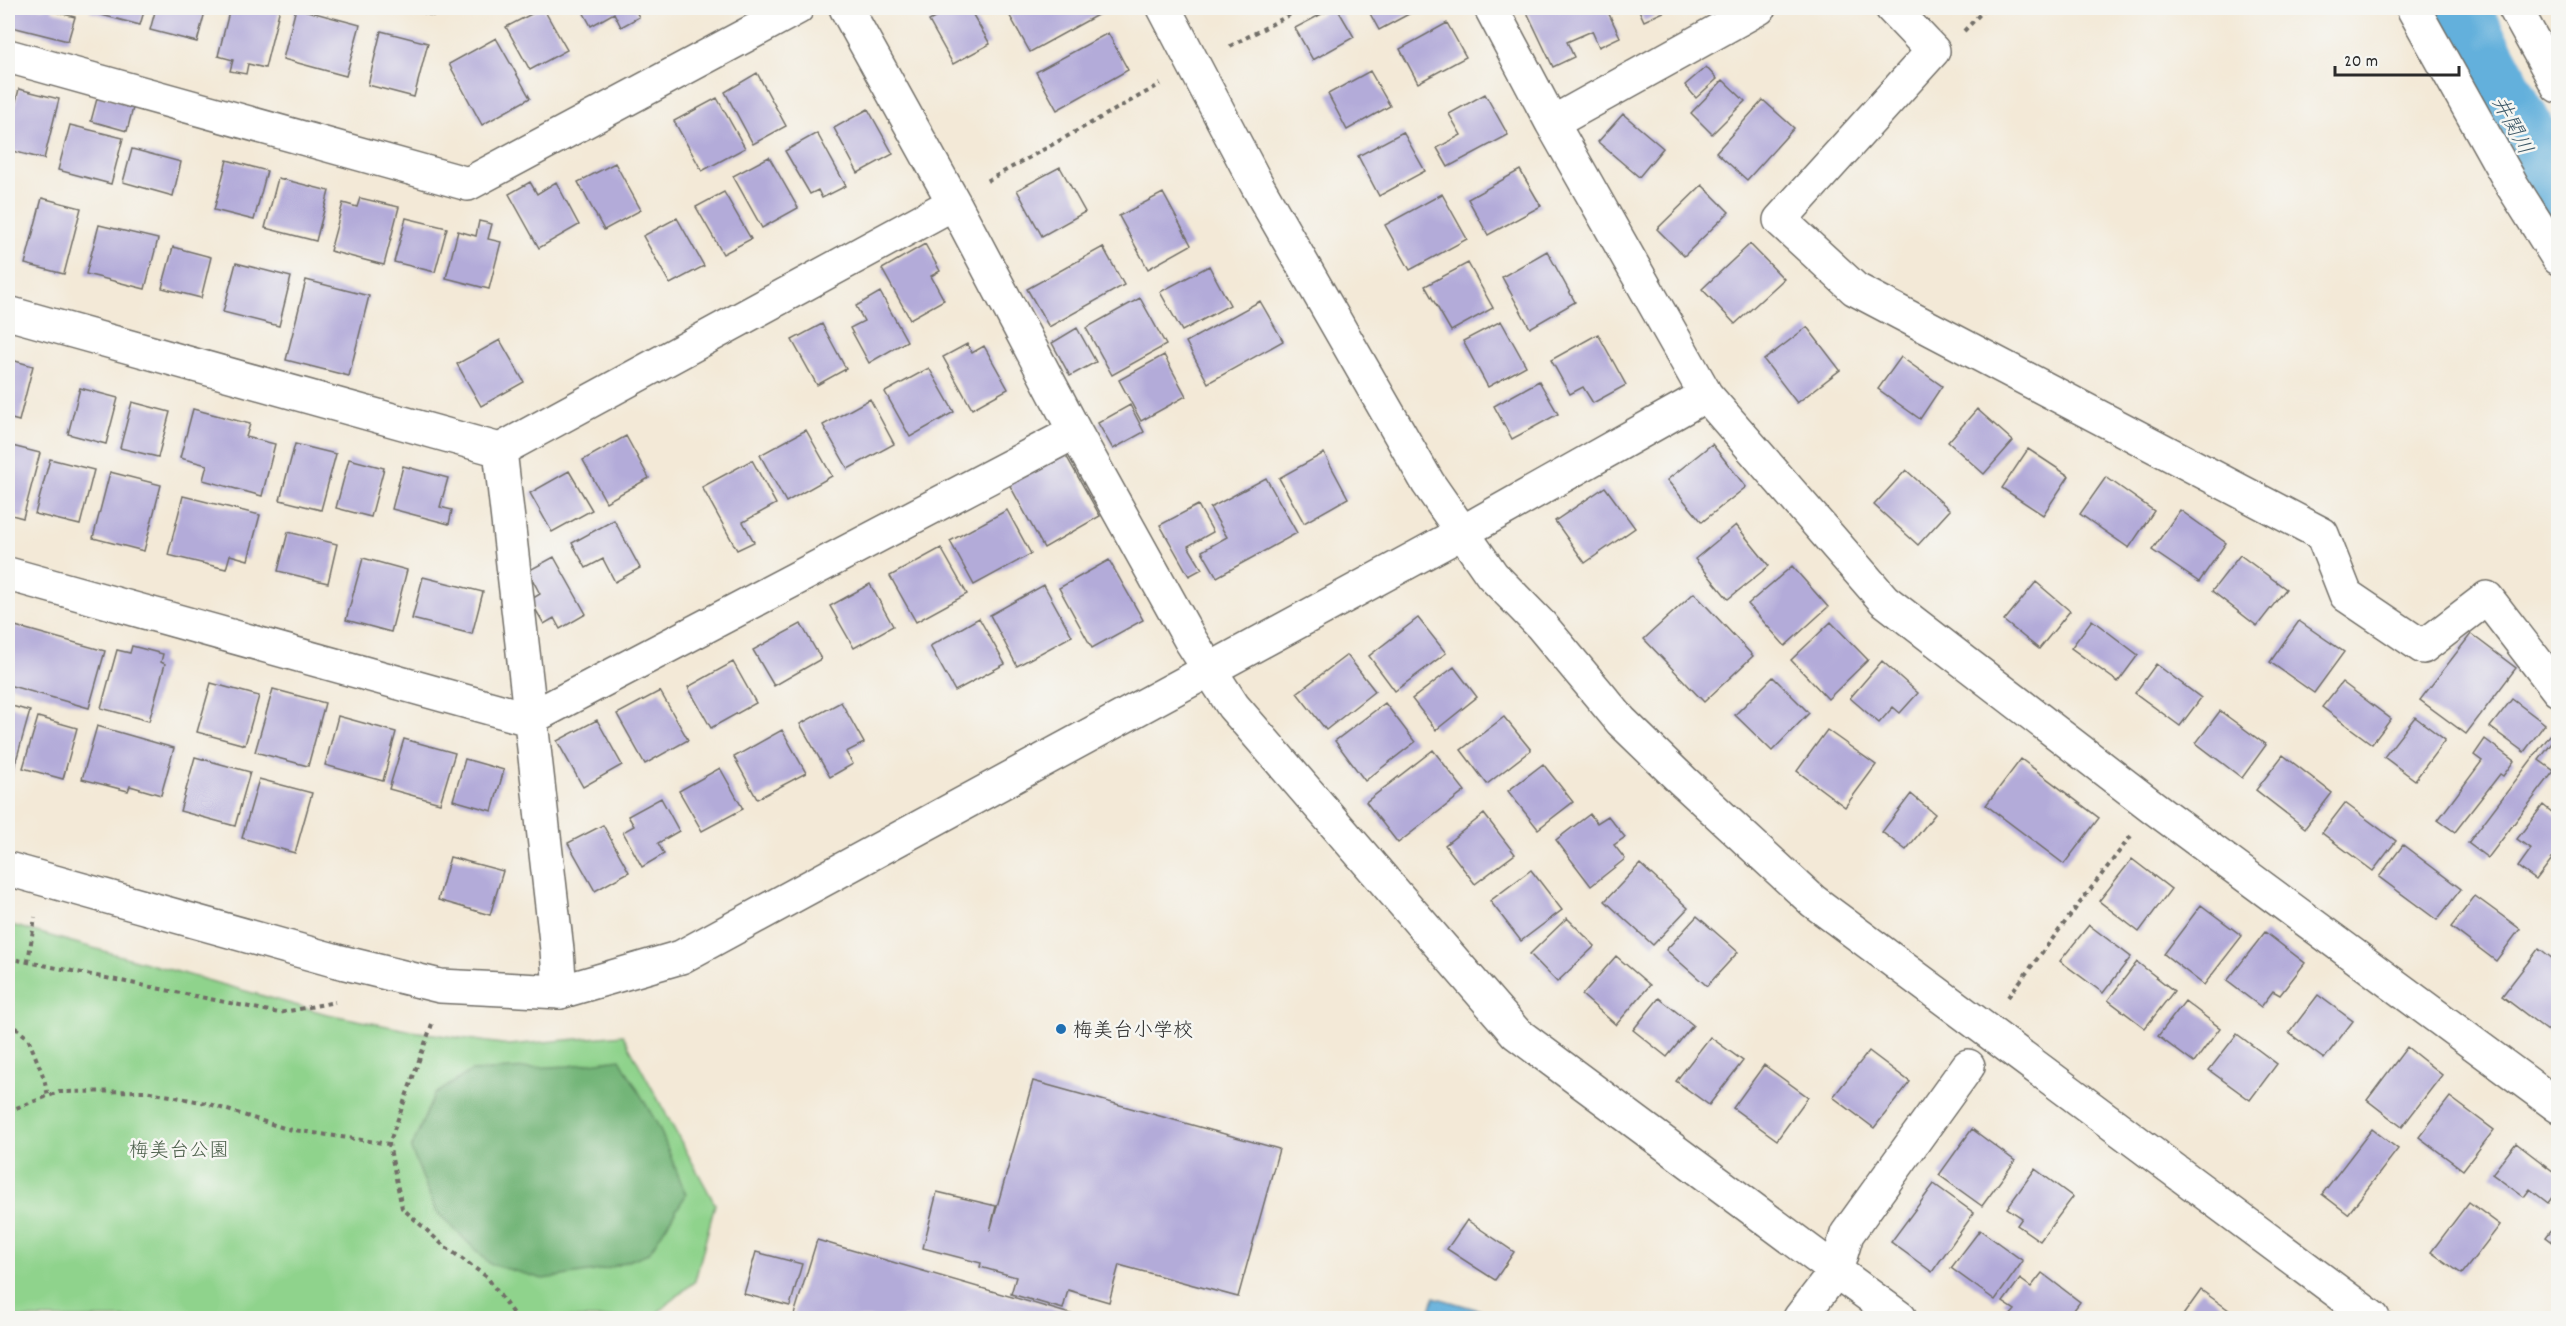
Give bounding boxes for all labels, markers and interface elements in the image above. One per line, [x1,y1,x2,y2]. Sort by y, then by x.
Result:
scale bar [2335,39,2460,77]
text: 20 m [2344,50,2378,75]
water label: 井関川 [2482,92,2538,161]
place label: 梅美台小学校 [1073,1018,1193,1046]
marker: 梅美台小学校 [1054,1022,1068,1036]
park label: 梅美台公園 [129,1138,229,1166]

